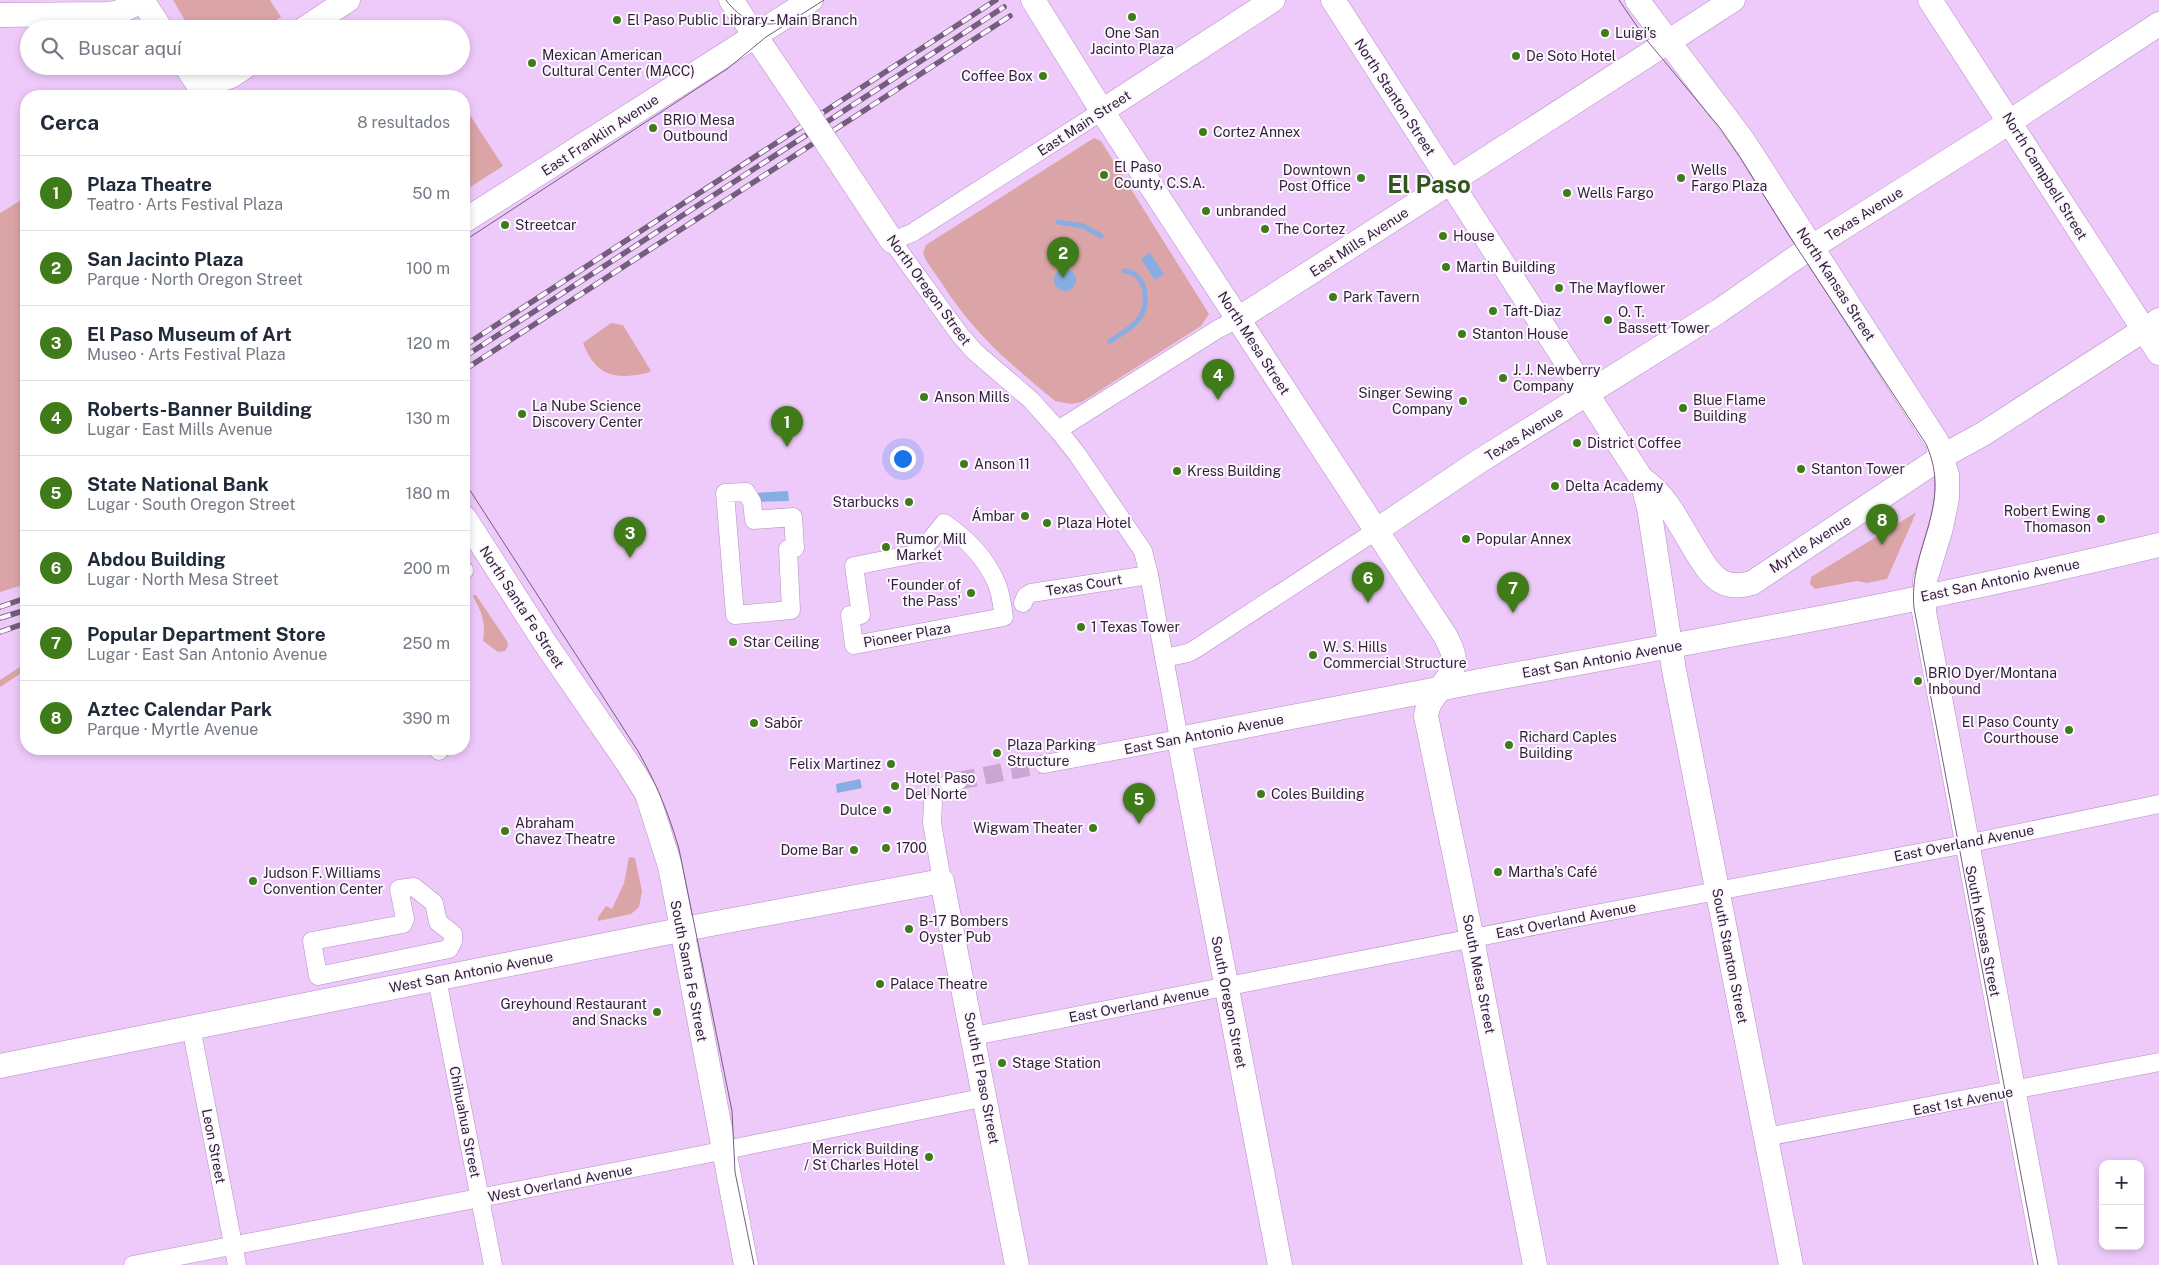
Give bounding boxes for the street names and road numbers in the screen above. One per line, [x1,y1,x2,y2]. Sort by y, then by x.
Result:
street label: North Stanton Street [1351,36,1439,158]
street label: East Main Street [1034,87,1134,159]
street label: East Franklin Avenue [538,91,662,179]
street label: North Campbell Street [1999,109,2091,243]
street label: Texas Avenue [1822,184,1906,244]
street label: East Mills Avenue [1307,204,1411,280]
street label: North Kansas Street [1793,224,1879,344]
street label: North Oregon Street [884,232,974,348]
street label: North Mesa Street [1215,288,1293,398]
street label: Texas Avenue [1482,404,1566,464]
street label: Myrtle Avenue [1766,512,1854,576]
street label: North Santa Fe Street [477,543,567,671]
street label: East San Antonio Avenue [1919,555,2081,605]
street label: Texas Court [1045,571,1123,599]
street label: Pioneer Plaza [862,619,952,651]
street label: East San Antonio Avenue [1521,637,1683,681]
street label: East San Antonio Avenue [1123,711,1285,757]
street label: East Overland Avenue [1893,822,2036,864]
street label: South Kansas Street [1962,864,2004,998]
street label: South Stanton Street [1709,887,1751,1025]
street label: South Santa Fe Street [667,899,711,1043]
street label: East Overland Avenue [1495,899,1638,941]
street label: South Mesa Street [1460,913,1498,1035]
street label: South Oregon Street [1208,934,1250,1070]
street label: West San Antonio Avenue [388,948,554,996]
street label: East Overland Avenue [1068,983,1211,1025]
street label: South El Paso Street [961,1011,1003,1145]
street label: Chihuahua Street [446,1065,484,1179]
street label: East 1st Avenue [1912,1083,2014,1119]
street label: Leon Street [199,1107,229,1185]
street label: West Overland Avenue [486,1161,634,1205]

